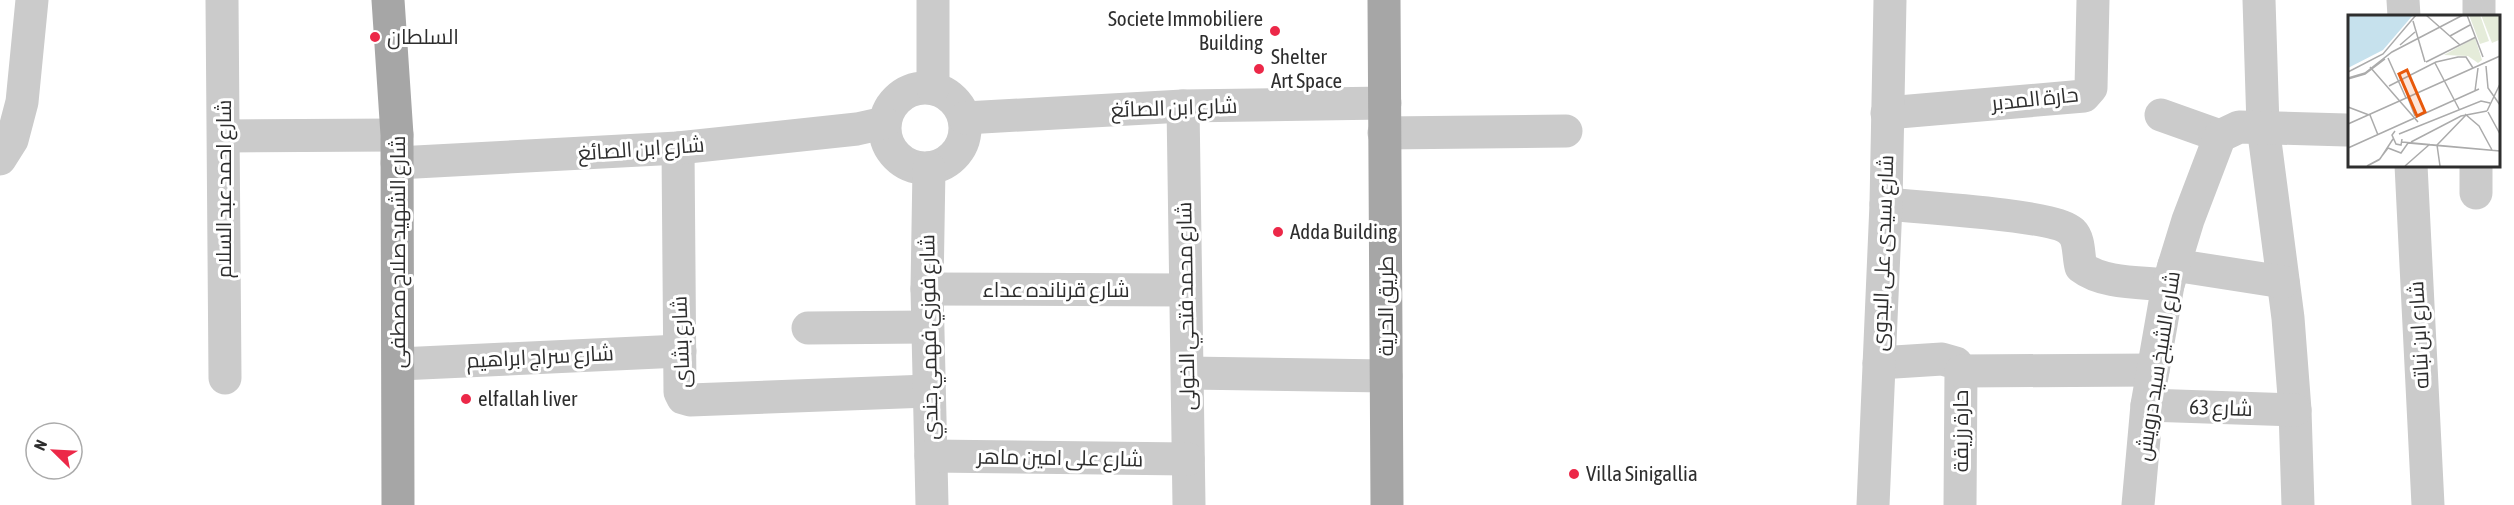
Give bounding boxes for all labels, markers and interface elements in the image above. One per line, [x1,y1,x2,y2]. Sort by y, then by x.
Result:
place label: Societe Immobiliere Building [1108,6,1263,54]
inset map [2348,15,2499,166]
place label: السلطان [387,24,459,50]
marker: Societe Immobiliere Building [1268,24,1282,38]
marker: السلطان [368,30,382,44]
place label: Shelter Art Space [1271,44,1342,92]
marker: Shelter Art Space [1252,62,1266,76]
street label: حارة المدبر [1989,82,2080,116]
street label: شارع ابن الصائغ [1110,93,1238,124]
street label: شارع احمد عبد السلام [211,100,238,278]
street label: شارع ابن الصائغ [577,132,705,167]
street label: شارع الشهيد صلاح مصطفى [385,136,412,368]
street label: شارع سيدى على البدوى [1867,154,1900,352]
street label: شارع محمد فتحي الخولى [1171,201,1204,411]
place label: Adda Building [1290,219,1397,243]
marker: Adda Building [1271,225,1285,239]
street label: شارع فوزي فهمي جندي [914,234,947,440]
street label: طريق الحرية [1373,256,1399,356]
street label: شارع الشيخ سيد درويش [2130,269,2187,463]
street label: شارع قرنانده عداء [982,277,1130,304]
street label: شارع ابن نباته [2403,280,2436,390]
street label: شارع بشاى [666,295,697,389]
street label: شارع سراج ابراهيم [466,340,614,375]
place label: elfallah liver [478,386,578,410]
street label: حارة رزيقة [1948,390,1973,472]
marker: elfallah liver [459,392,473,406]
street label: شارع 63 [2189,394,2253,423]
north arrow [24,421,84,481]
text: N [30,437,50,453]
street label: شارع على امين ماهر [976,444,1143,473]
place label: Villa Sinigallia [1586,461,1698,485]
marker: Villa Sinigallia [1567,467,1581,481]

